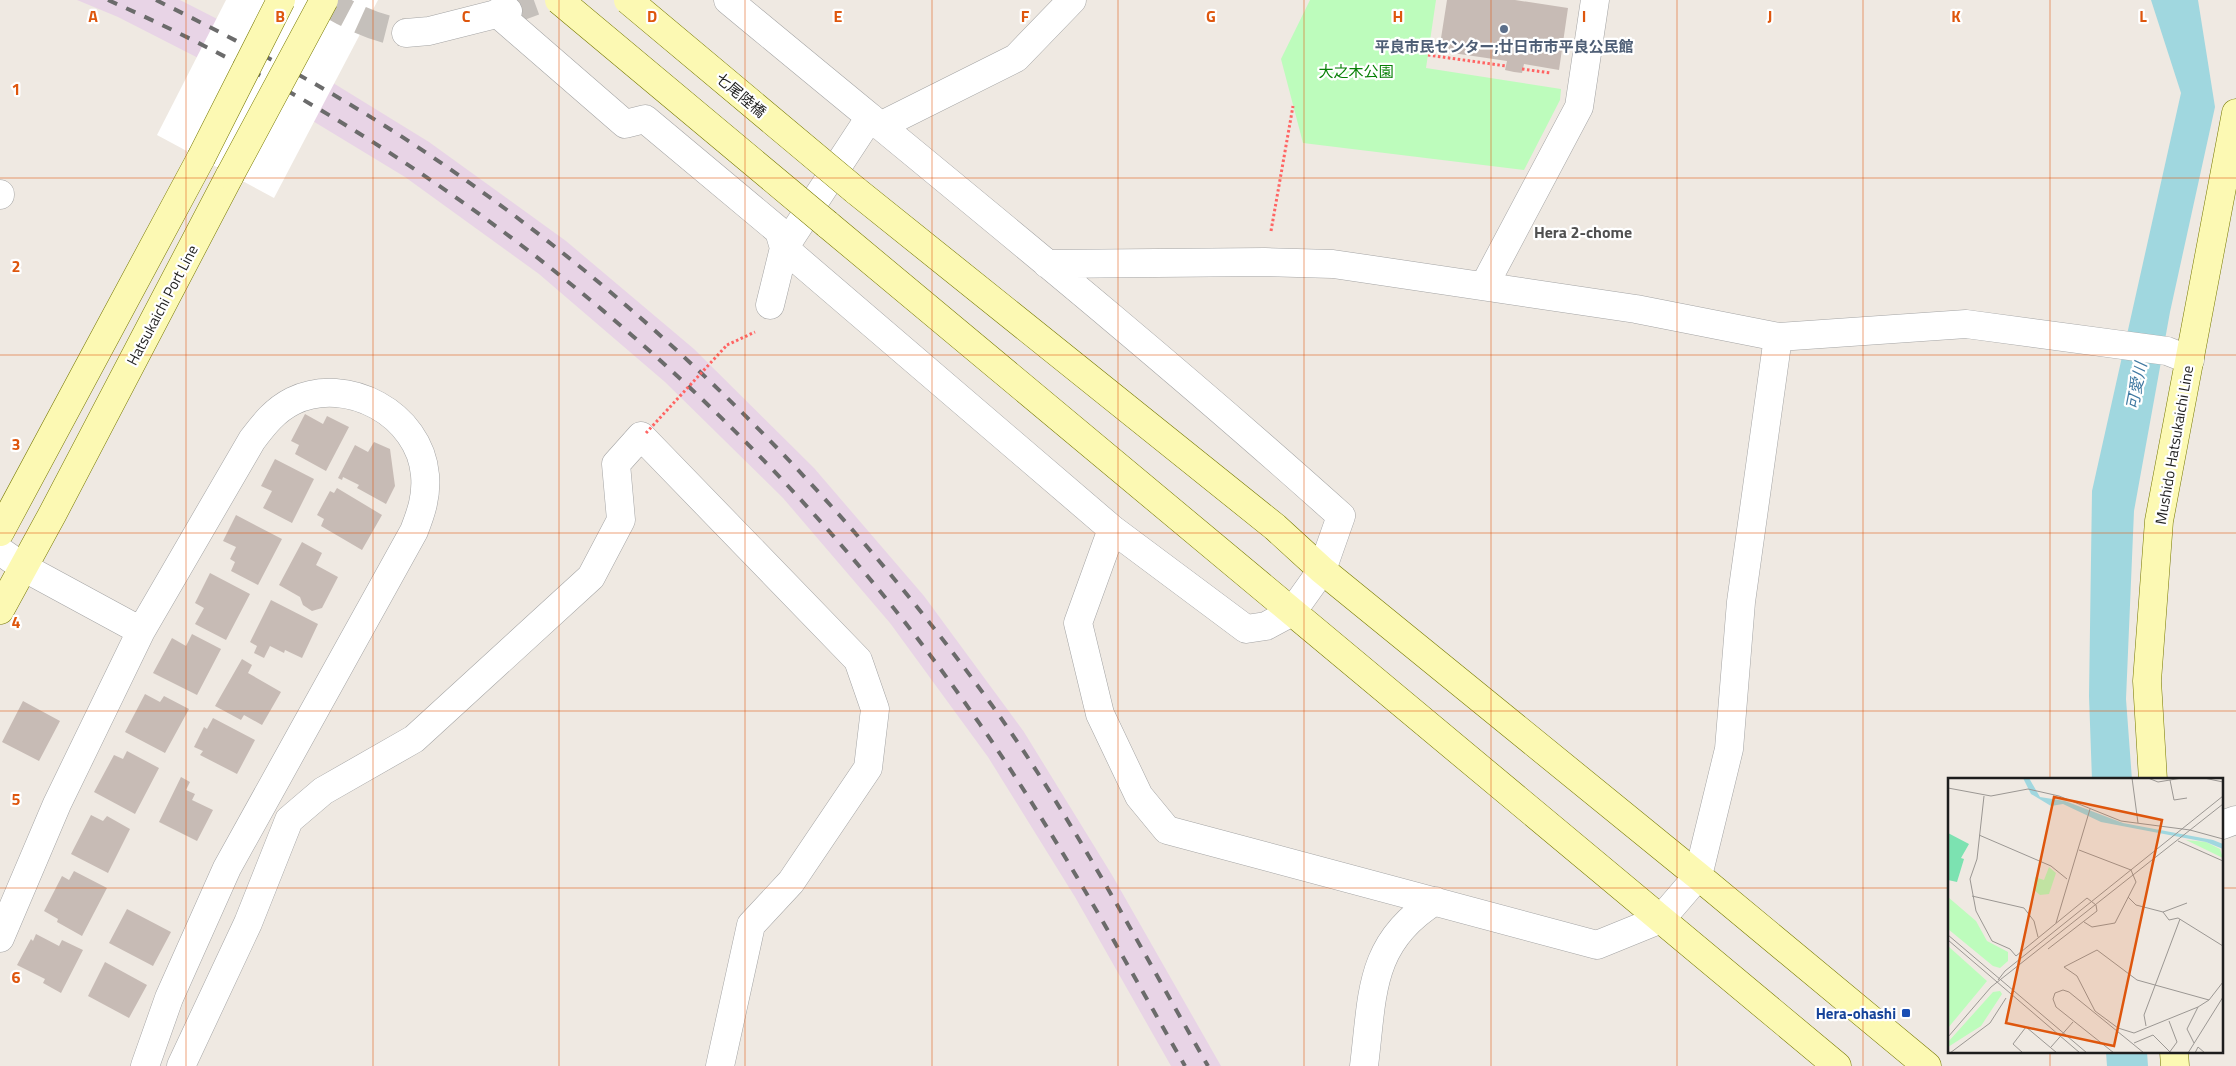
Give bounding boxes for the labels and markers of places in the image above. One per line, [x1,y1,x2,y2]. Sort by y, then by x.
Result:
marker: 平良市民センター;廿日市市平良公民館 [1498,23,1510,35]
place label: 平良市民センター;廿日市市平良公民館 [1374,35,1634,58]
place label: Hera-ohashi [1816,1002,1896,1025]
marker: Hera-ohashi [1900,1007,1912,1019]

